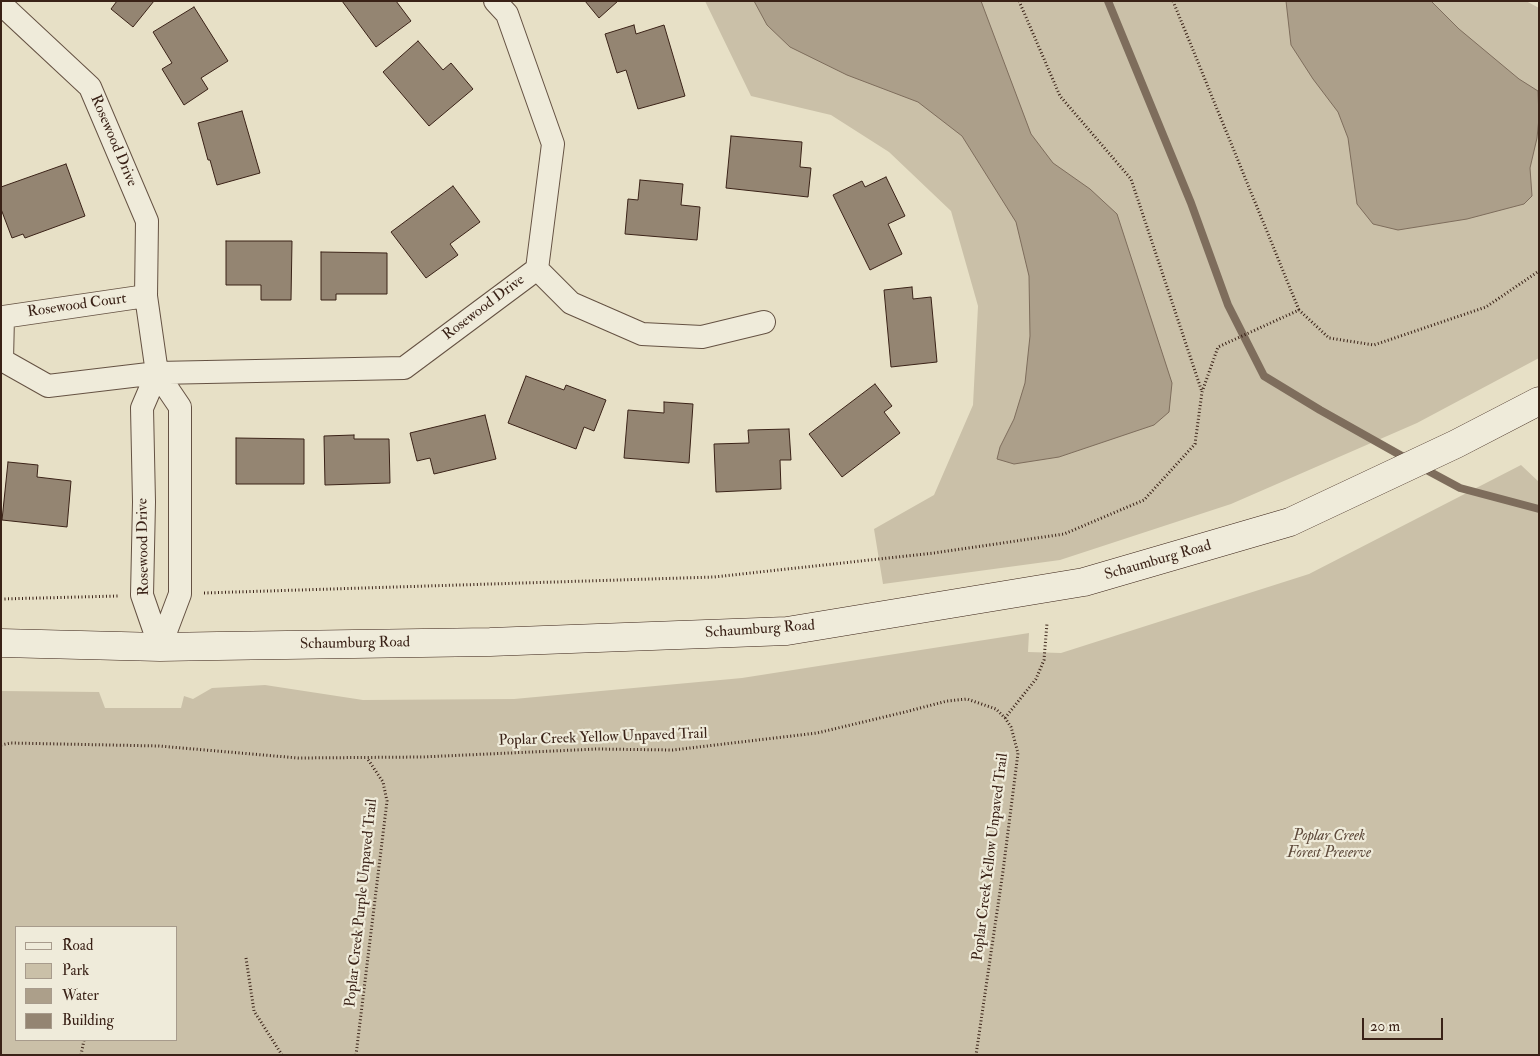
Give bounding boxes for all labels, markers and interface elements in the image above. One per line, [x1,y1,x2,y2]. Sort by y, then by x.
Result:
street label: Rosewood Drive [86,93,140,189]
street label: Rosewood Drive [440,271,528,345]
street label: Rosewood Court [26,290,128,322]
street label: Rosewood Drive [134,498,154,596]
street label: Schaumburg Road [1103,537,1213,585]
street label: Schaumburg Road [704,617,816,643]
street label: Schaumburg Road [300,634,410,654]
street label: Poplar Creek Yellow Unpaved Trail [498,725,708,751]
street label: Poplar Creek Yellow Unpaved Trail [969,752,1013,962]
street label: Poplar Creek Purple Unpaved Trail [342,798,382,1008]
park label: Poplar Creek Forest Preserve [1287,828,1371,863]
legend [15,926,178,1041]
text: Road [62,936,93,955]
text: Park [62,961,89,980]
text: Water [62,986,99,1005]
scale bar [1365,1008,1446,1040]
text: Building [62,1011,114,1030]
text: 20 m [1370,1017,1400,1036]

